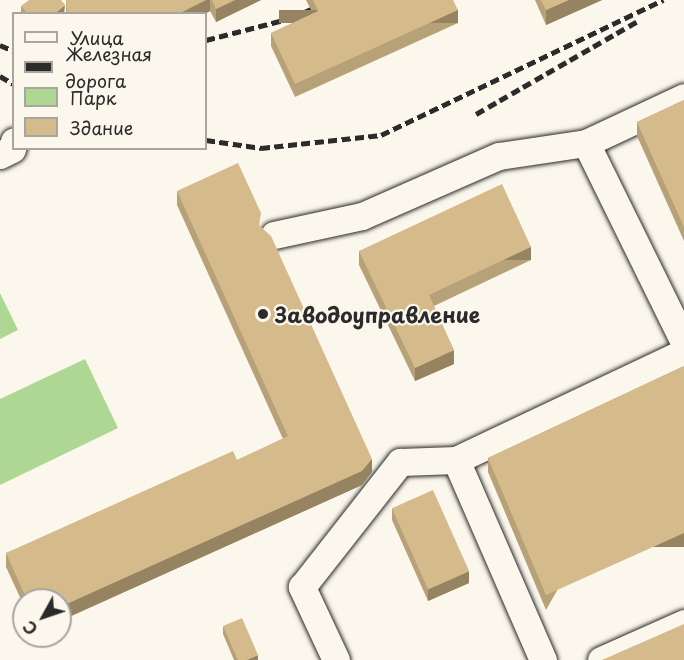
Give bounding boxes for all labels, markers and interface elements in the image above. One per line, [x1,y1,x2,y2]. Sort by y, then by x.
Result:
legend [12,12,207,150]
text: Улица [70,24,124,51]
text: Железная дорога [65,40,152,94]
text: Парк [70,84,116,111]
text: Здание [70,114,133,141]
place label: Заводоуправление [275,301,480,327]
marker: Заводоуправление [256,307,270,321]
north arrow [12,588,72,648]
text: С [17,616,43,641]

